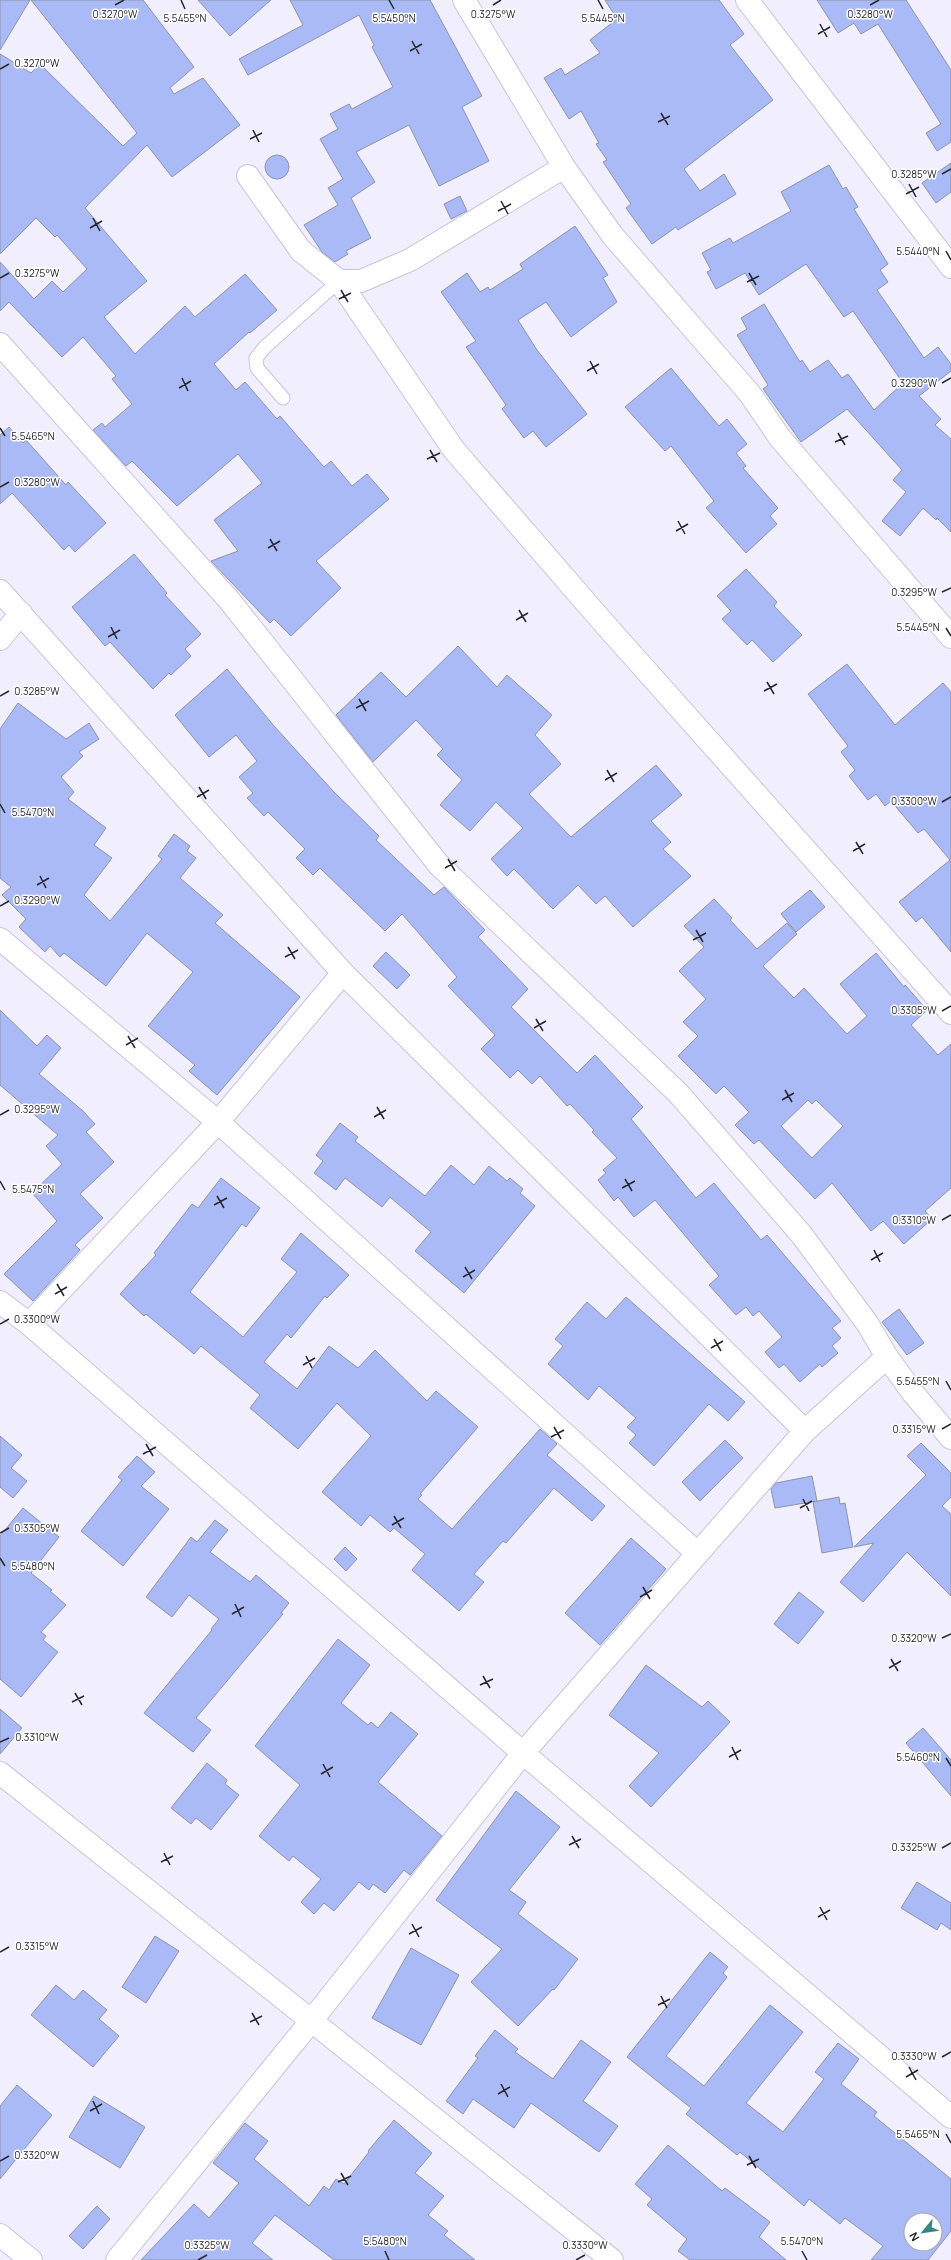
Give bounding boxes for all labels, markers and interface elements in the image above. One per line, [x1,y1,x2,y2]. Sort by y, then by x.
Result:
text: 0.3270°W [93,7,138,21]
text: 0.3275°W [471,7,516,21]
text: 0.3280°W [847,7,893,21]
text: 5.5455°N [164,11,207,25]
text: 5.5450°N [372,11,416,25]
text: 5.5445°N [581,11,625,25]
text: 0.3270°W [15,56,60,70]
text: 0.3285°W [891,167,937,181]
text: 5.5440°N [896,244,940,258]
text: 0.3275°W [15,266,60,280]
text: 0.3290°W [891,376,938,390]
text: 5.5465°N [11,429,55,443]
text: 0.3280°W [14,475,60,489]
text: 0.3295°W [891,585,937,599]
text: 5.5445°N [896,620,940,634]
text: 0.3285°W [14,684,60,698]
text: 0.3300°W [891,794,938,808]
text: 5.5470°N [12,805,54,819]
text: 0.3290°W [14,893,61,907]
text: 0.3305°W [891,1003,937,1017]
text: 0.3295°W [14,1102,60,1116]
text: 5.5475°N [12,1182,54,1196]
text: 0.3310°W [892,1213,936,1227]
text: 0.3300°W [14,1312,61,1326]
text: 5.5455°N [897,1374,940,1388]
text: 0.3315°W [892,1422,936,1436]
text: 0.3305°W [14,1521,60,1535]
text: 5.5480°N [11,1559,55,1573]
text: 0.3320°W [891,1631,937,1645]
text: 0.3310°W [15,1730,59,1744]
text: 5.5460°N [896,1750,940,1764]
text: 0.3325°W [891,1840,937,1854]
text: 0.3315°W [15,1939,59,1953]
text: 0.3330°W [891,2049,937,2063]
text: 5.5465°N [896,2127,940,2141]
text: 0.3320°W [14,2148,60,2162]
north arrow [903,2212,943,2252]
text: N [905,2230,922,2244]
text: 5.5480°N [363,2234,407,2248]
text: 5.5470°N [781,2234,823,2248]
text: 0.3325°W [184,2238,230,2252]
text: 0.3330°W [562,2238,608,2252]

